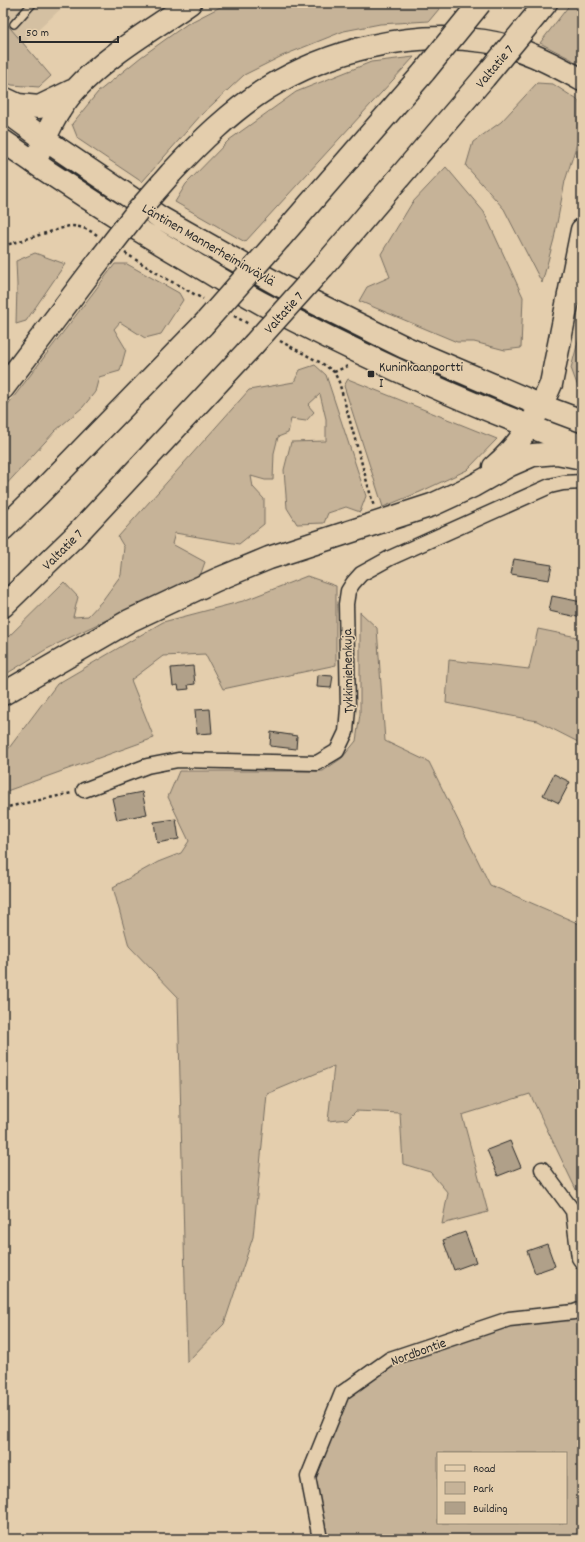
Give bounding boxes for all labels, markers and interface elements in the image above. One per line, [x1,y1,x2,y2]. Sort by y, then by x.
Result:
scale bar [20,18,118,44]
text: 50 m [26,25,49,42]
street label: Valtatie 7 [472,41,520,93]
street label: Läntinen Mannerheiminväylä [138,199,278,292]
street label: Valtatie 7 [260,288,309,339]
place label: Kuninkaanportti I [379,358,464,394]
marker: Kuninkaanportti I [366,369,376,379]
street label: Valtatie 7 [38,525,88,575]
street label: Tykkimiehenkuja [338,628,360,713]
street label: Nordbontie [388,1334,449,1372]
legend [437,1452,567,1524]
text: Road [473,1461,495,1478]
text: Park [473,1481,494,1498]
text: Building [473,1501,508,1518]

